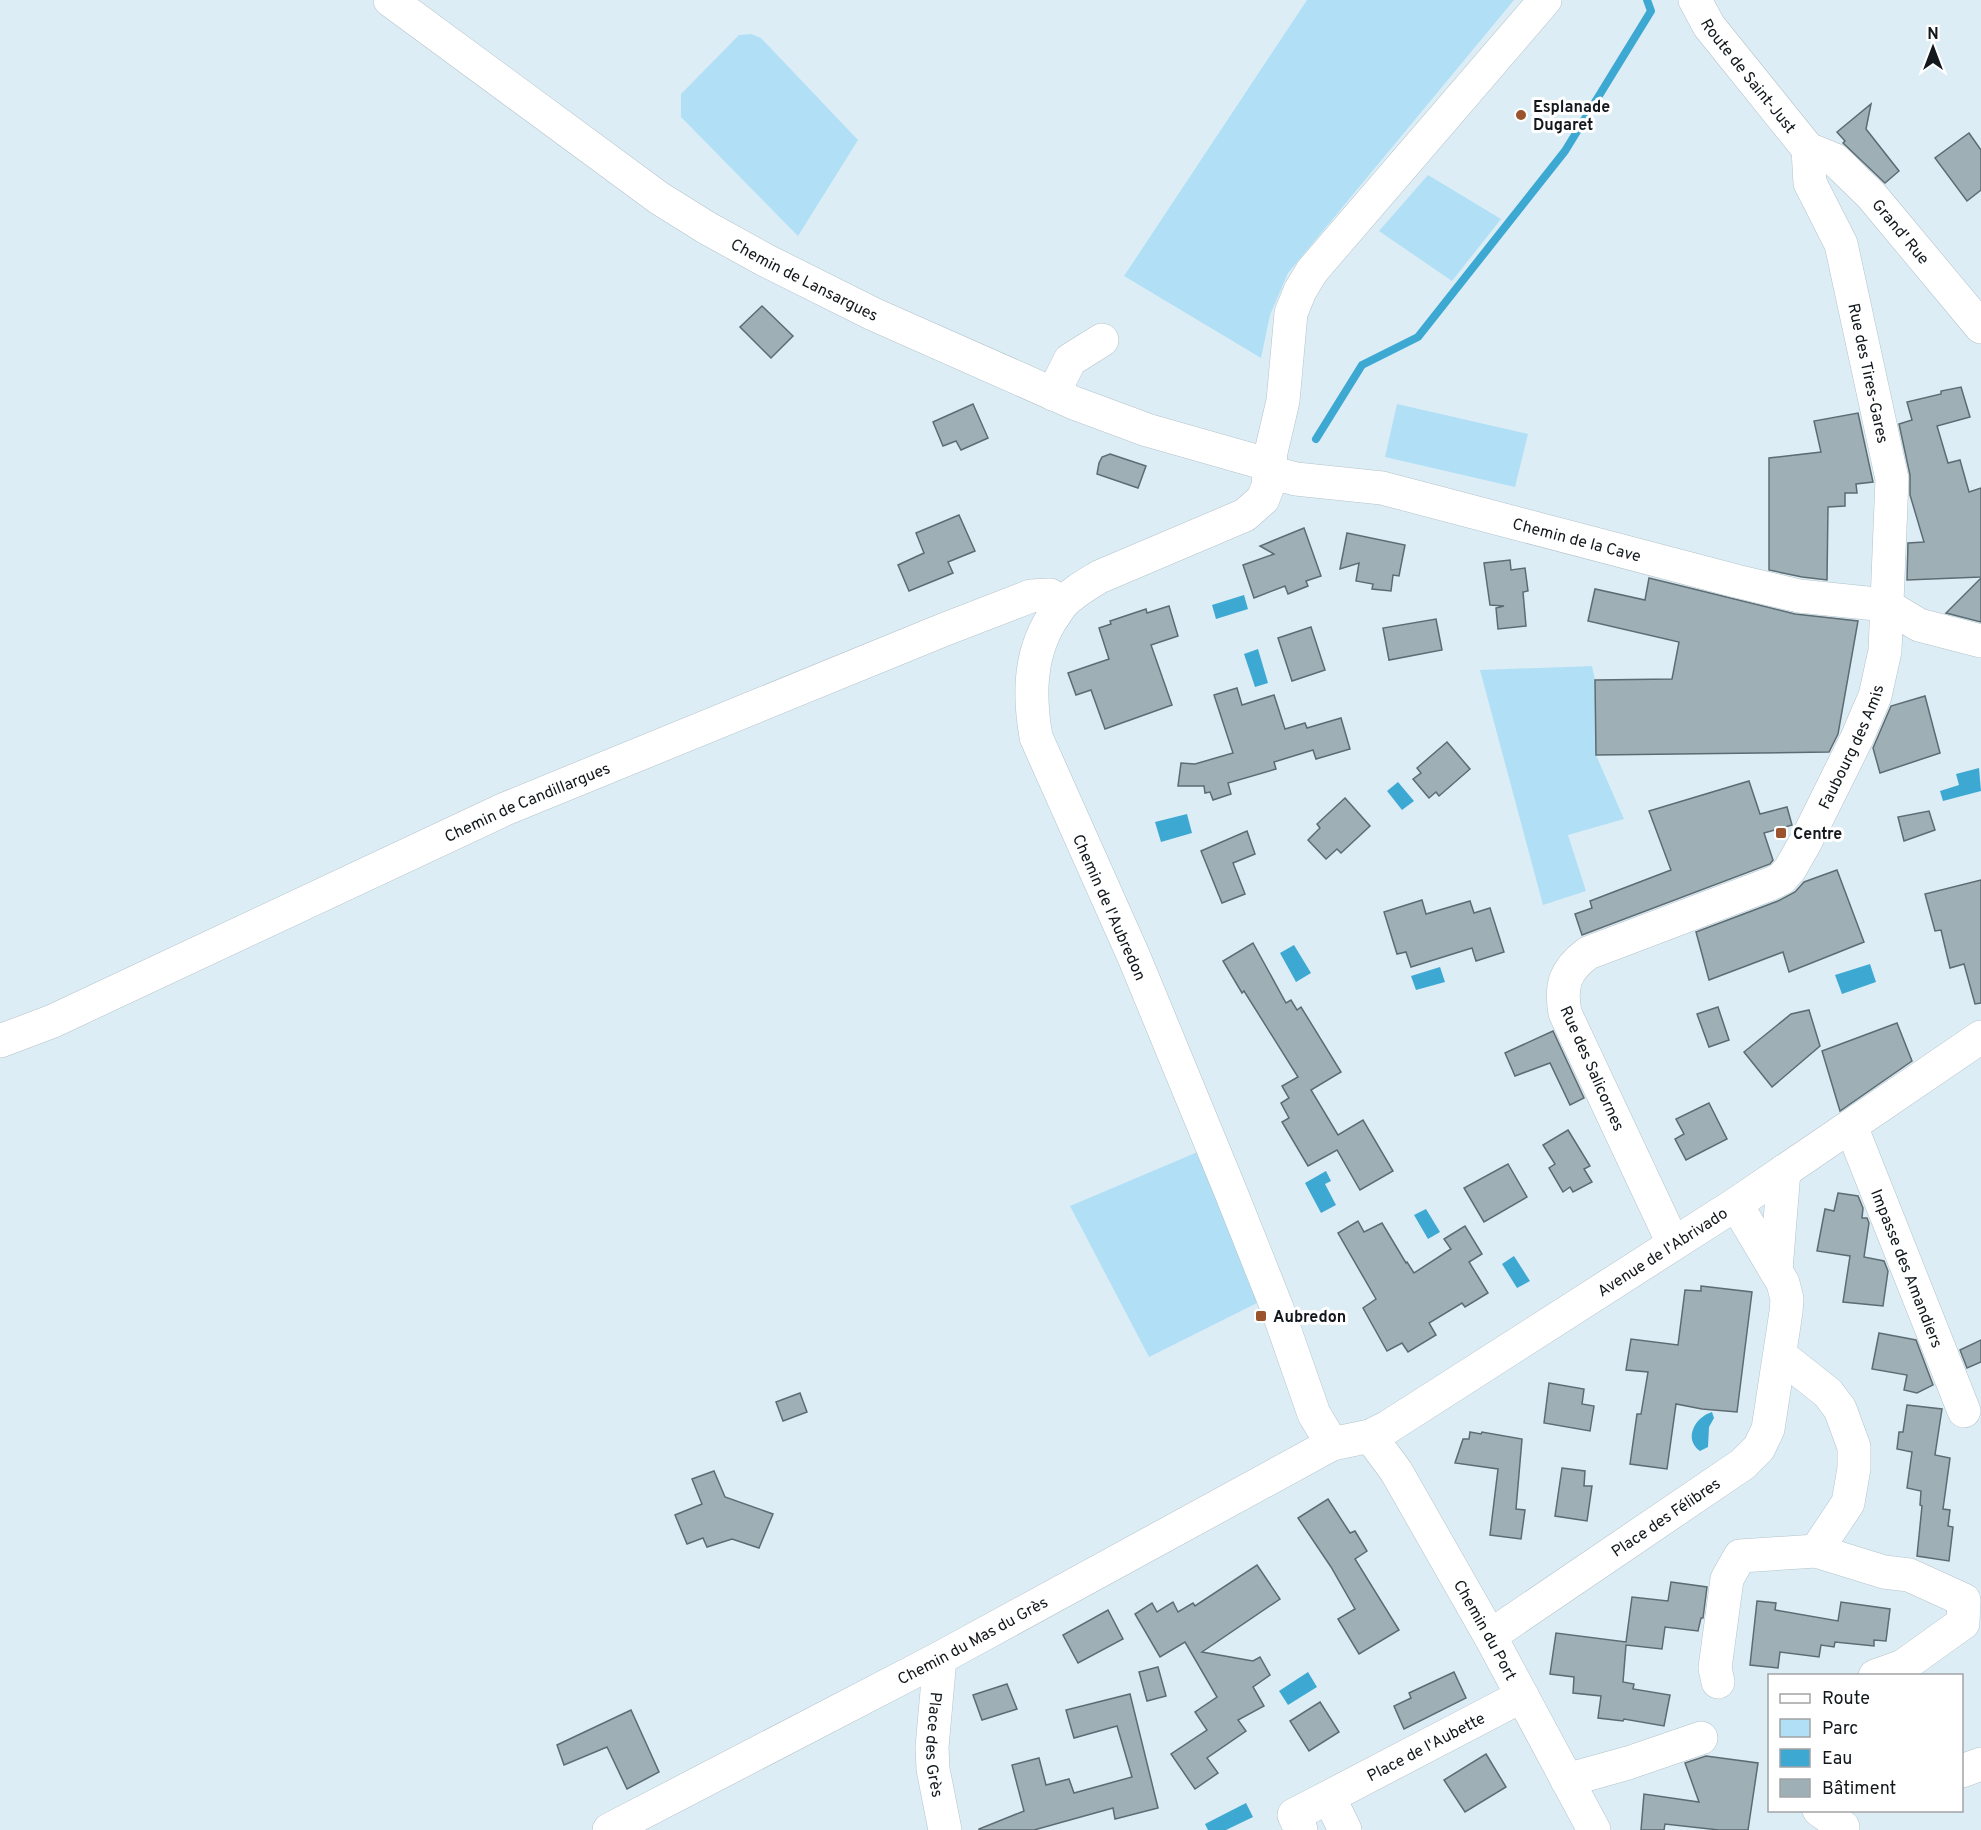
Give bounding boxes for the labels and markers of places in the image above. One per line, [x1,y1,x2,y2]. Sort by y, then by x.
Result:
place label: Esplanade Dugaret [1533,98,1610,136]
marker: Esplanade Dugaret [1514,108,1528,122]
place label: Centre [1793,825,1842,845]
marker: Centre [1774,826,1788,840]
place label: Aubredon [1273,1308,1346,1328]
marker: Aubredon [1254,1309,1268,1323]

